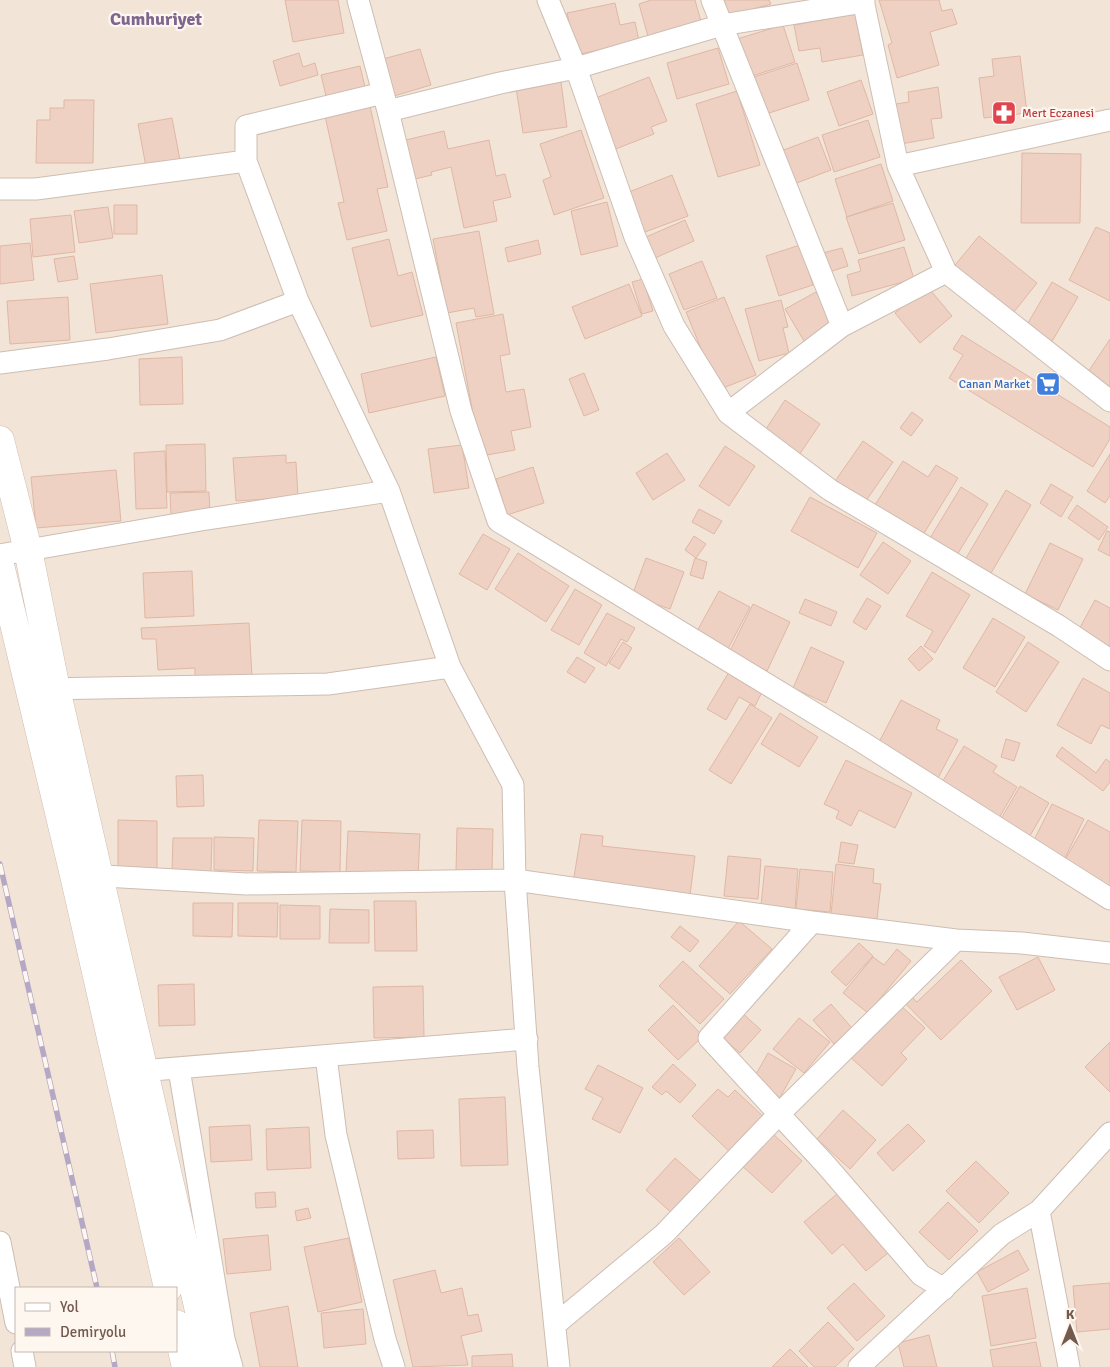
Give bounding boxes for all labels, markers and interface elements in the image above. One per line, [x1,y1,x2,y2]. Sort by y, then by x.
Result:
district label: Cumhuriyet [110,8,202,30]
pharmacy icon: Mert Eczanesi [991,100,1017,126]
place label: Mert Eczanesi [1022,106,1094,121]
supermarket icon: Canan Market [1035,371,1061,397]
place label: Canan Market [959,377,1030,392]
legend [15,1287,178,1352]
text: Yol [60,1298,79,1316]
north arrow [1045,1302,1095,1352]
text: K [1066,1306,1075,1323]
text: Demiryolu [60,1323,126,1341]

